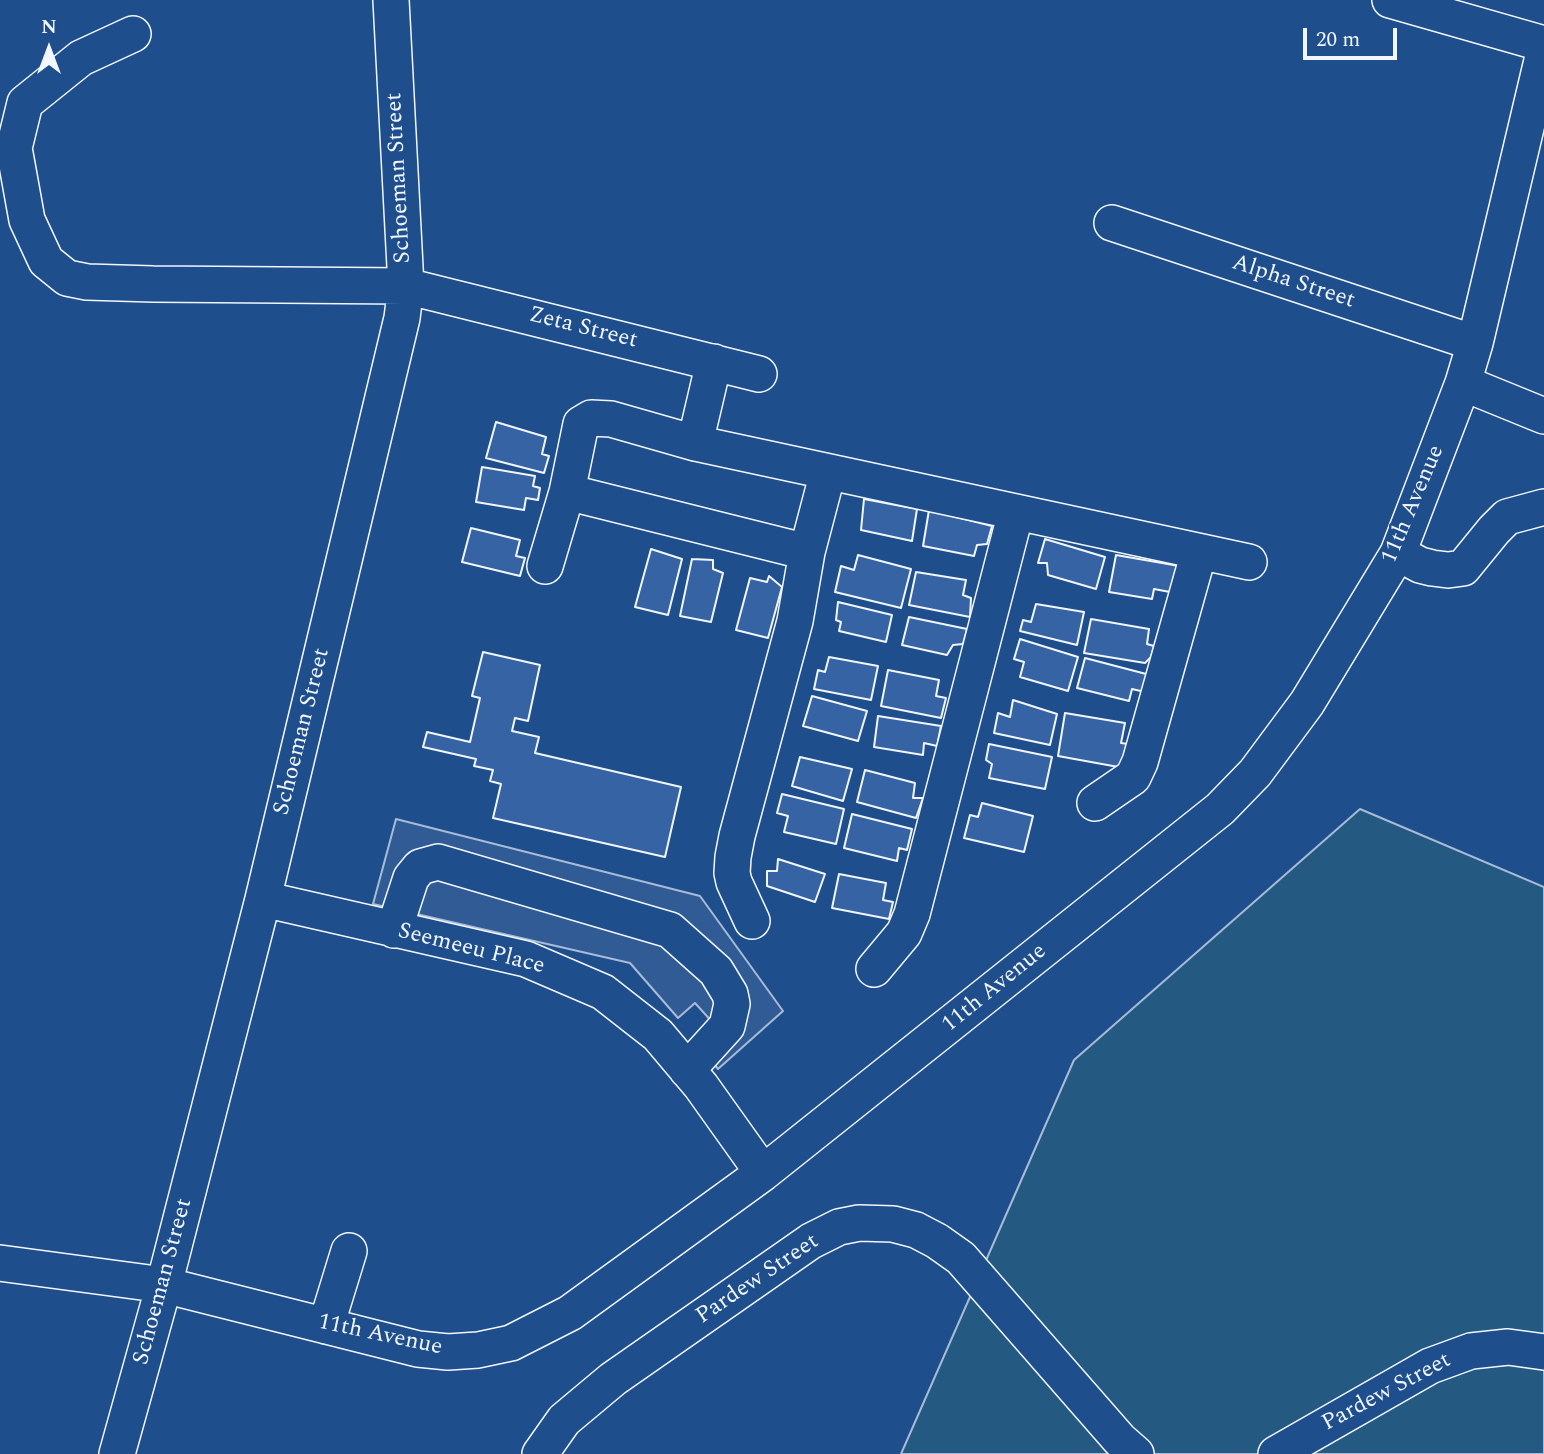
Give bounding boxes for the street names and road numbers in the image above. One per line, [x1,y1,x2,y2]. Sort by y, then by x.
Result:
street label: Schoeman Street [382,92,418,264]
street label: Alpha Street [1228,250,1358,316]
street label: Zeta Street [526,302,640,356]
street label: 11th Avenue [1377,442,1451,568]
street label: Schoeman Street [269,646,337,818]
street label: Seemeeu Place [395,918,547,982]
street label: 11th Avenue [937,939,1053,1039]
street label: Schoeman Street [129,1196,199,1368]
street label: Pardew Street [691,1229,825,1331]
street label: 11th Avenue [315,1309,445,1363]
street label: Pardew Street [1318,1347,1456,1439]

